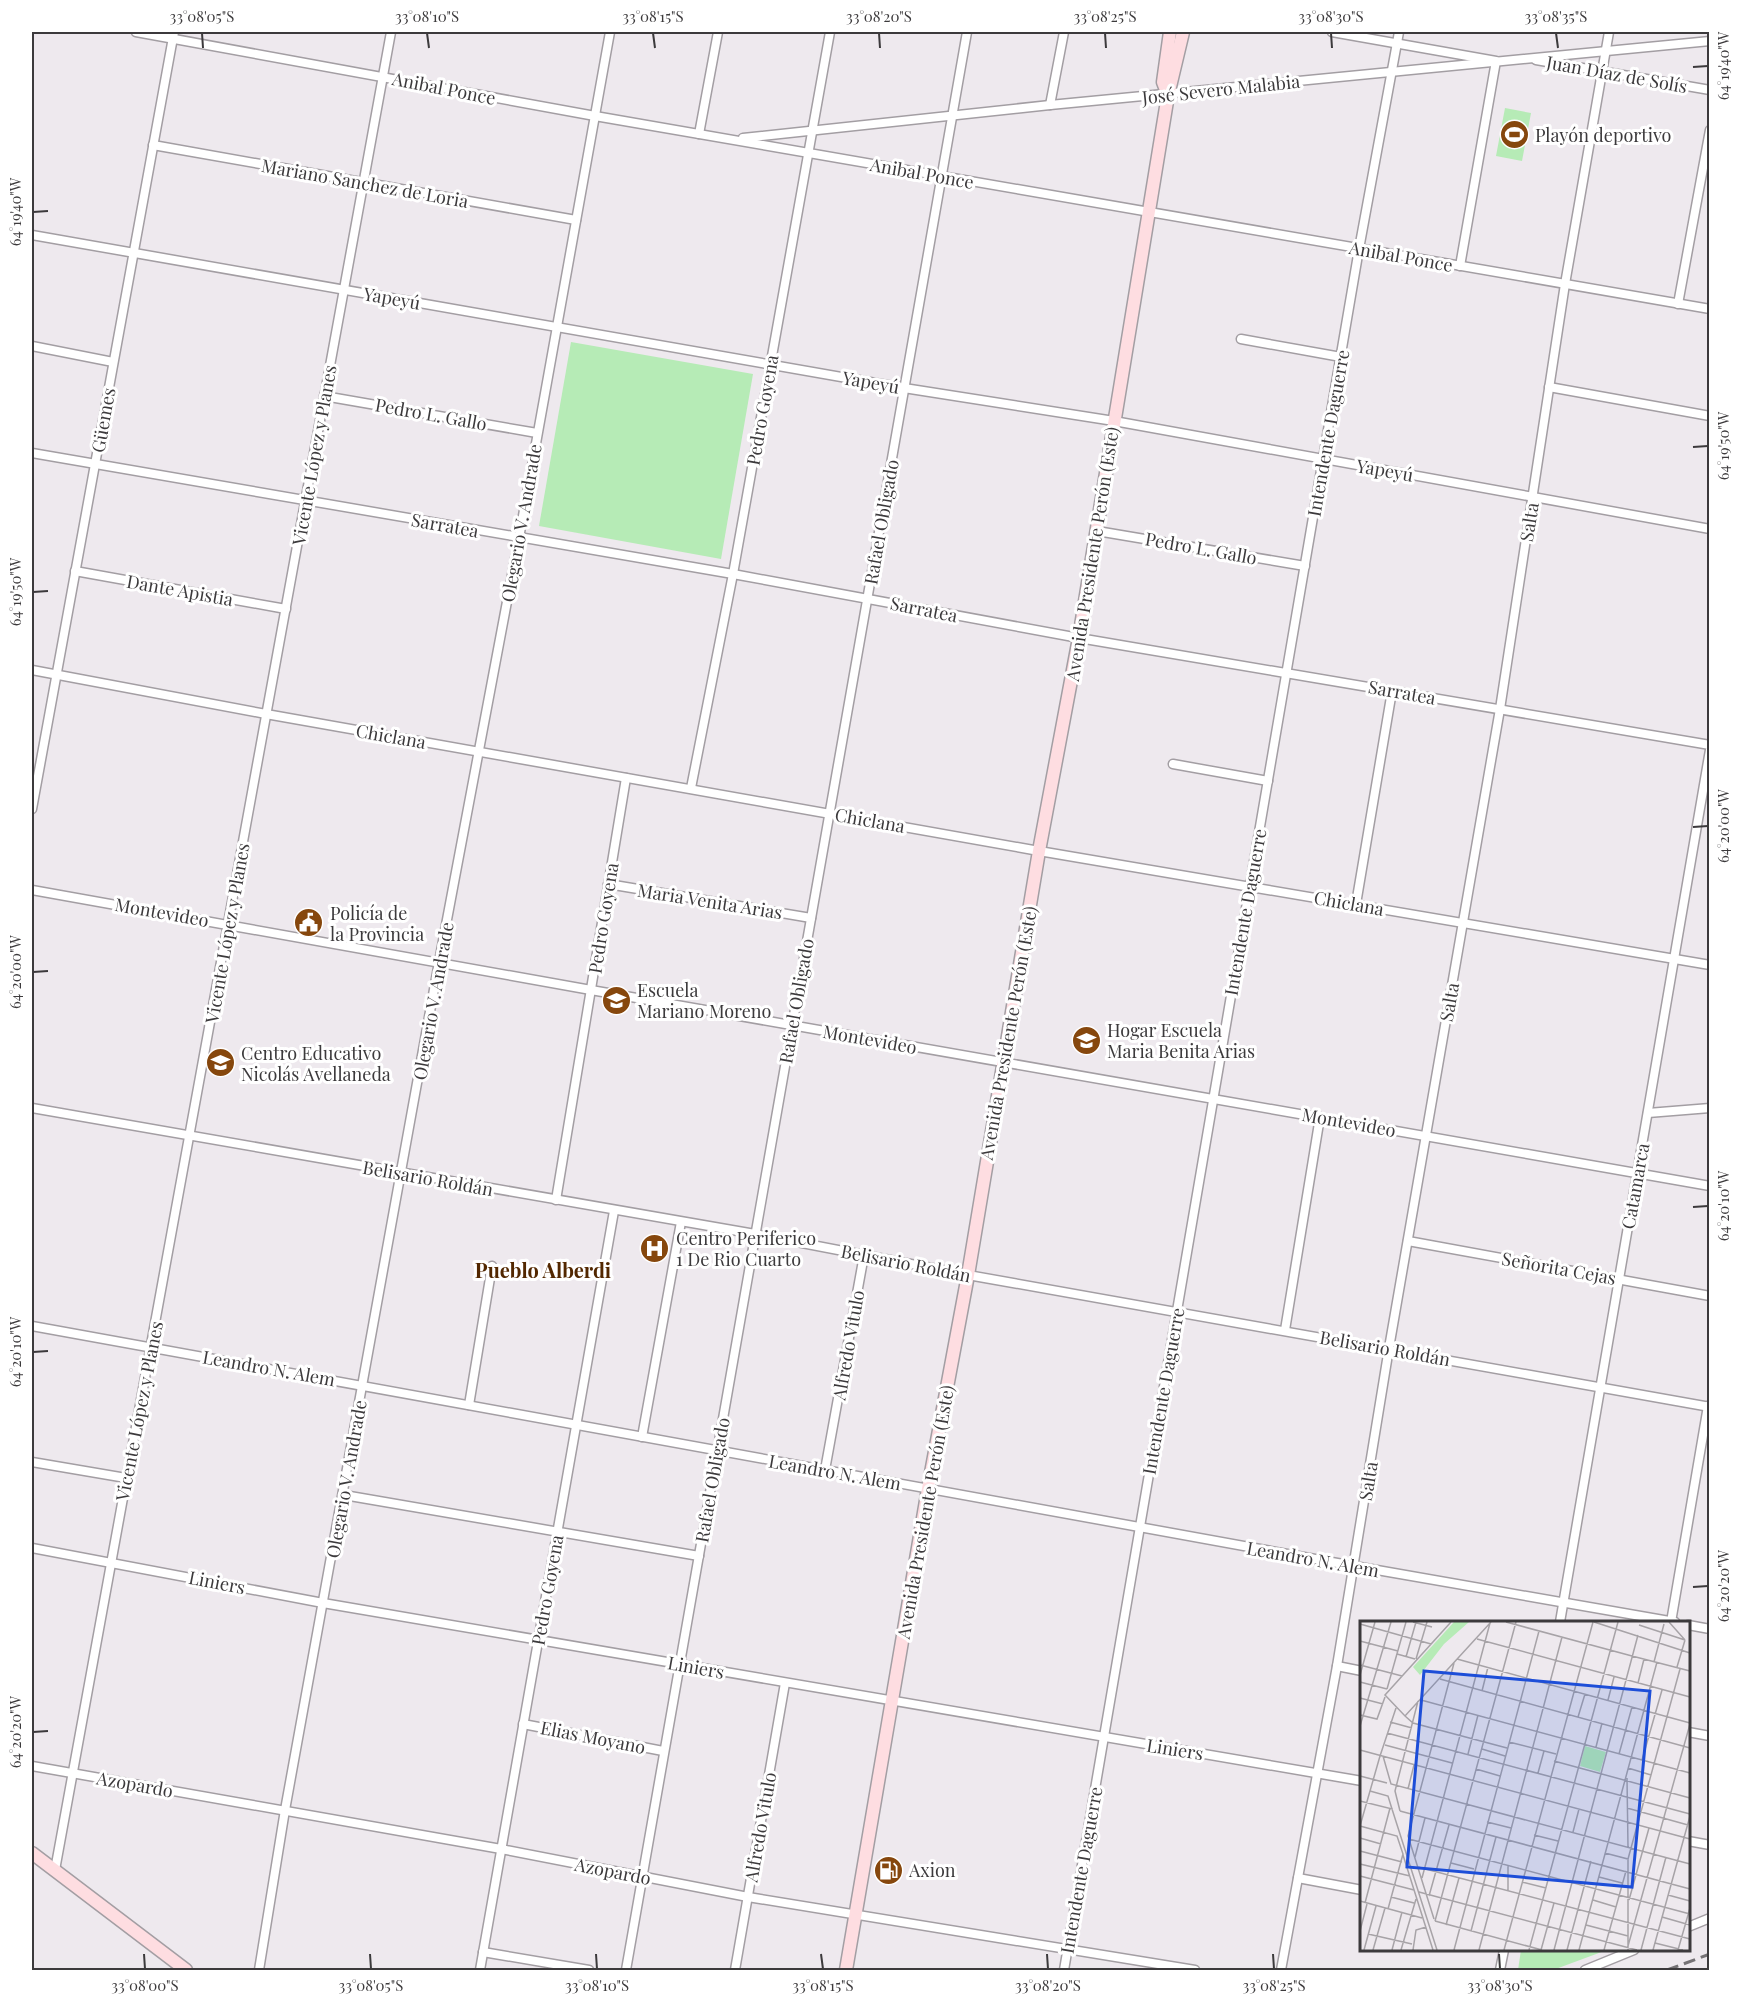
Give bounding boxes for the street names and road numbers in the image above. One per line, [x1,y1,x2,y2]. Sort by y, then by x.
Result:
street label: Juan Díaz de Solís [1544,50,1689,98]
street label: Anibal Ponce [389,66,498,110]
street label: José Severo Malabia [1140,69,1301,109]
street label: Anibal Ponce [867,152,976,194]
street label: Mariano Sanchez de Loria [260,153,470,213]
street label: Anibal Ponce [1346,235,1455,277]
street label: Yapeyú [361,281,423,315]
street label: Intendente Daguerre [1302,348,1354,518]
street label: Pedro Goyena [740,353,784,467]
street label: Vicente López y Planes [286,363,342,548]
street label: Yapeyú [840,365,902,399]
street label: Güemes [86,386,120,454]
street label: Pedro L. Gallo [373,392,489,436]
street label: Avenida Presidente Perón (Este) [1060,425,1124,684]
street label: Olegario V. Andrade [495,442,547,604]
street label: Yapeyú [1354,453,1416,487]
street label: Rafael Obligado [858,457,904,586]
street label: Salta [1514,501,1544,543]
street label: Sarratea [409,507,481,543]
street label: Pedro L. Gallo [1143,526,1259,570]
street label: Dante Apistia [125,569,235,611]
street label: Sarratea [888,591,960,627]
street label: Sarratea [1366,674,1438,710]
street label: Chiclana [354,718,428,754]
street label: Chiclana [833,802,907,838]
street label: Intendente Daguerre [1219,827,1271,997]
street label: Vicente López y Planes [199,841,255,1026]
street label: Pedro Goyena [582,861,624,975]
street label: Maria Venita Arias [636,878,784,924]
street label: Chiclana [1312,885,1386,921]
street label: Montevideo [113,892,211,932]
street label: Avenida Presidente Perón (Este) [974,904,1042,1163]
street label: Olegario V. Andrade [407,920,459,1082]
street label: Rafael Obligado [773,936,819,1065]
street label: Salta [1434,981,1464,1023]
street label: Montevideo [821,1019,919,1059]
street label: Montevideo [1300,1102,1398,1142]
street label: Catamarca [1616,1141,1654,1231]
street label: Belisario Roldán [361,1155,495,1201]
street label: Belisario Roldán [839,1239,973,1287]
street label: Señorita Cejas [1500,1246,1618,1290]
street label: Alfredo Vitulo [826,1288,869,1403]
street label: Intendente Daguerre [1137,1306,1189,1476]
street label: Vicente López y Planes [110,1319,168,1504]
street label: Belisario Roldán [1318,1325,1452,1371]
street label: Leandro N. Alem [201,1345,337,1391]
street label: Avenida Presidente Perón (Este) [891,1383,959,1642]
street label: Olegario V. Andrade [320,1398,372,1560]
street label: Rafael Obligado [689,1415,735,1544]
street label: Leandro N. Alem [767,1449,903,1495]
street label: Salta [1353,1460,1383,1502]
street label: Pedro Goyena [525,1533,569,1647]
street label: Leandro N. Alem [1245,1536,1381,1582]
street label: Liniers [187,1565,247,1599]
street label: Liniers [666,1650,726,1684]
street label: Elias Moyano [538,1715,648,1759]
street label: Liniers [1145,1733,1205,1765]
street label: Azopardo [94,1765,175,1803]
street label: Alfredo Vitulo [738,1770,781,1885]
street label: Intendente Daguerre [1055,1785,1107,1955]
street label: Azopardo [572,1852,653,1890]

